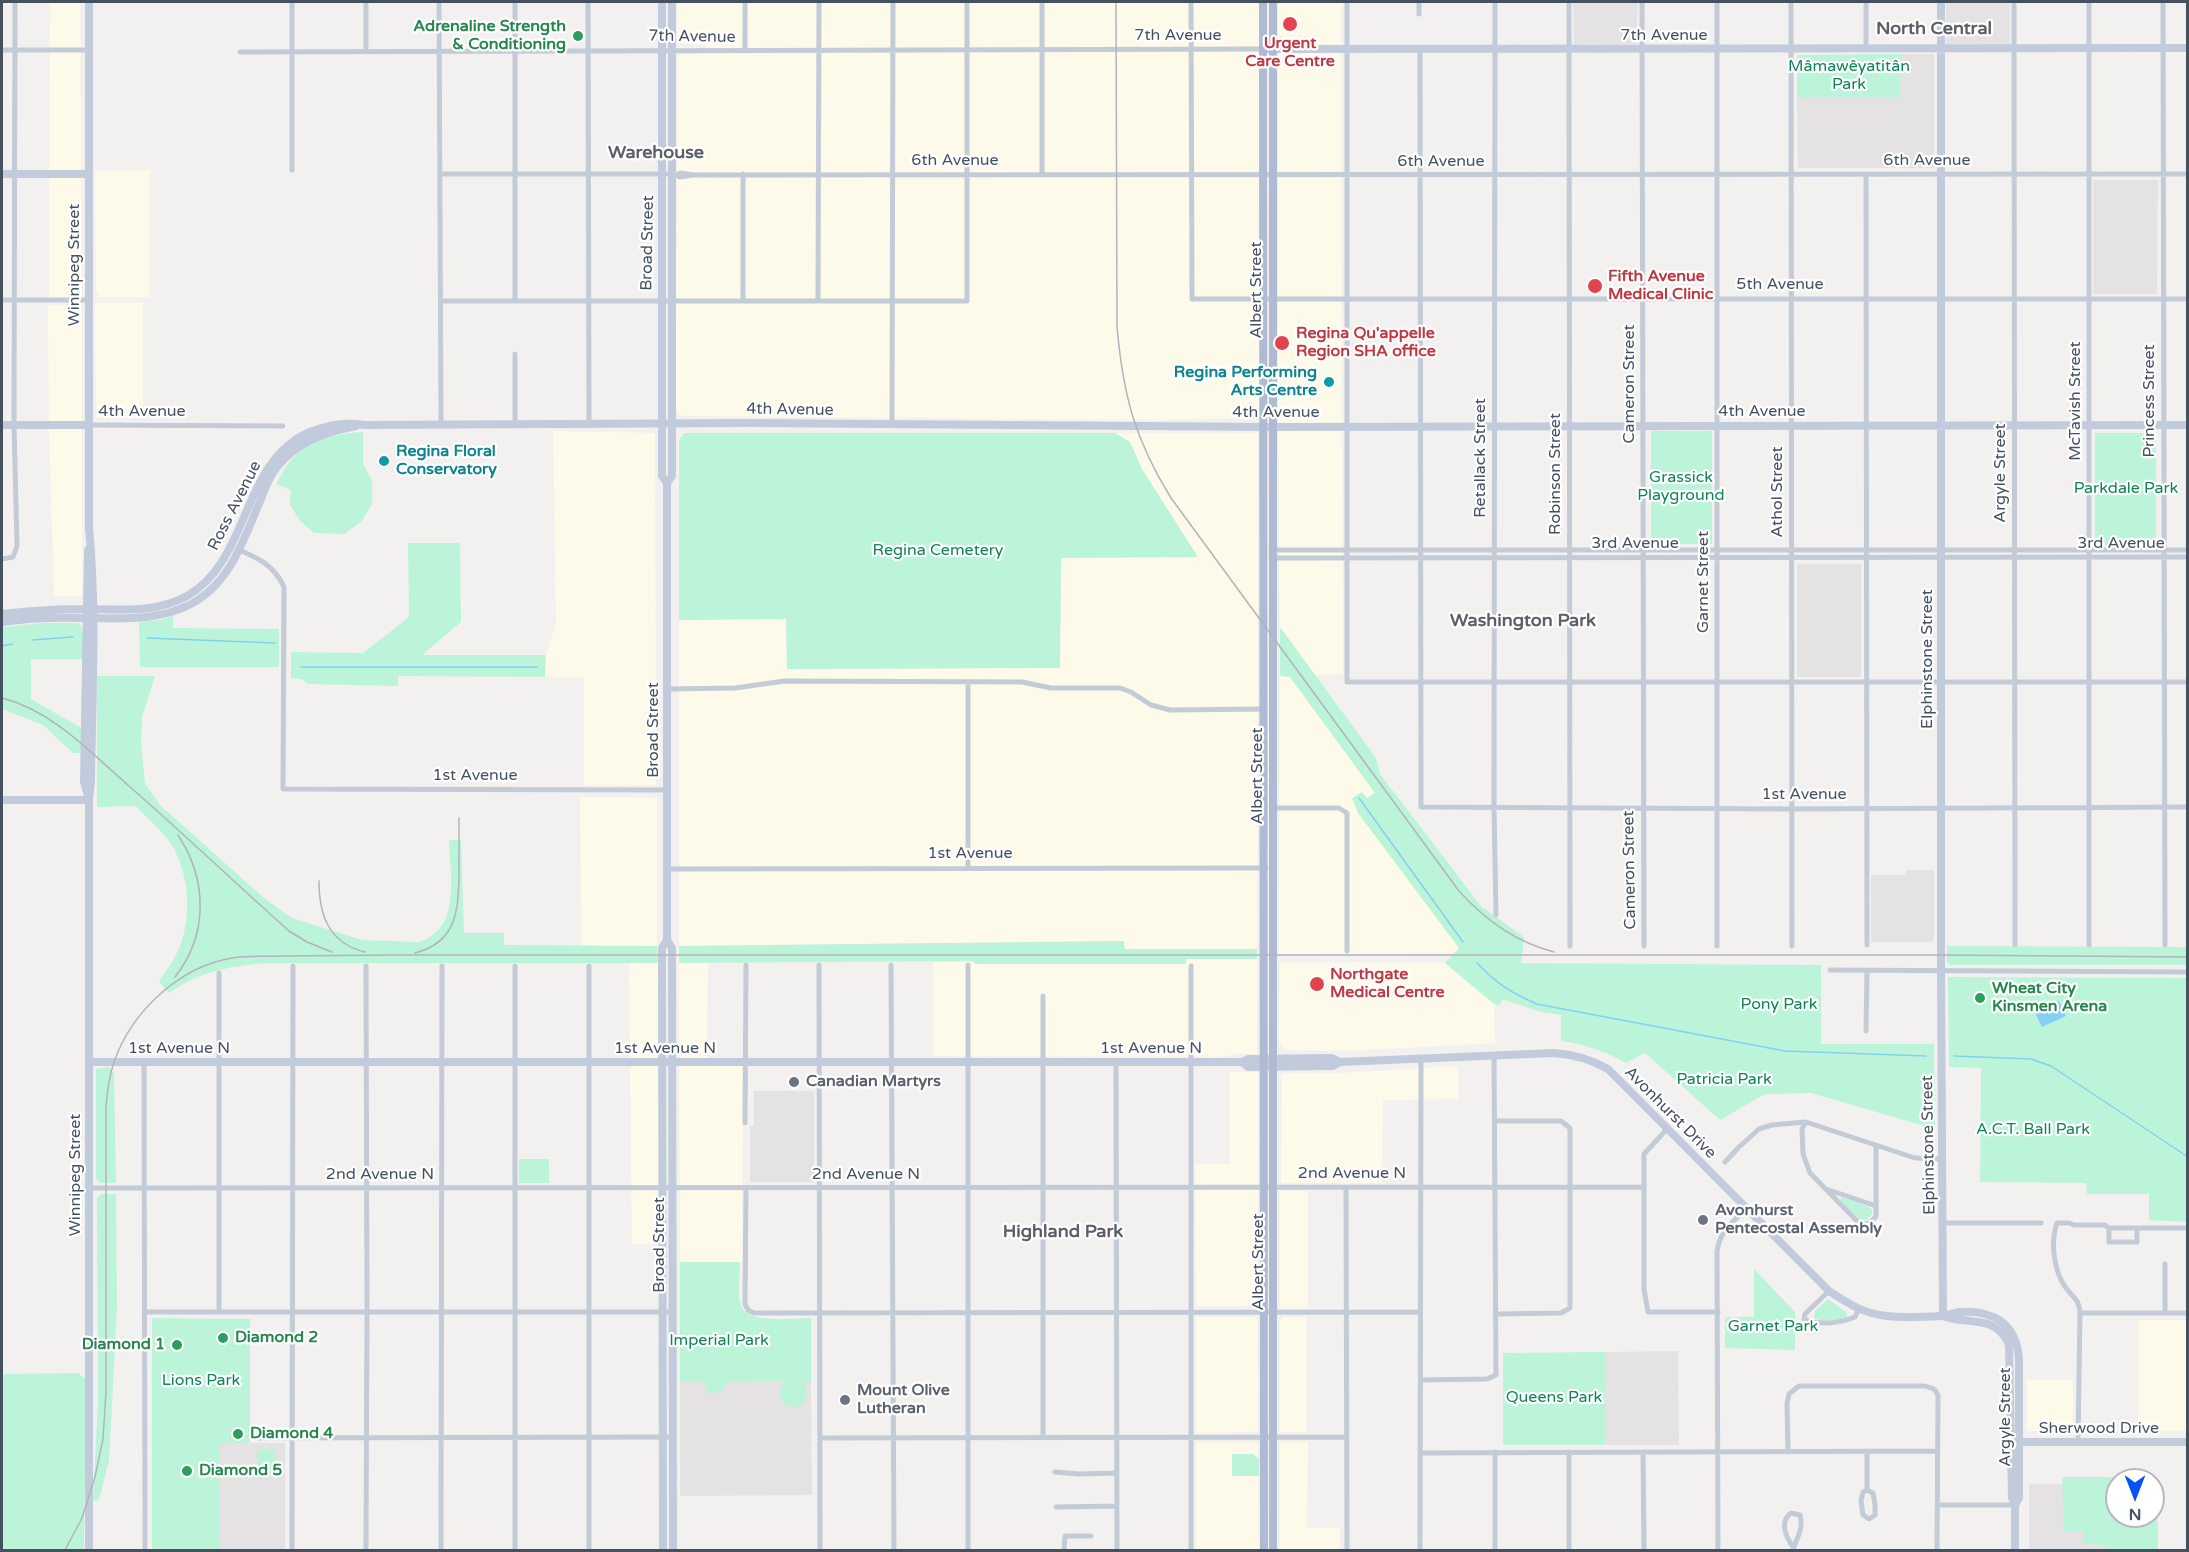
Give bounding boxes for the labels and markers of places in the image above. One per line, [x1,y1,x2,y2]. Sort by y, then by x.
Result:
marker: Urgent Care Centre [1281,15,1299,33]
place label: Adrenaline Strength & Conditioning [413,17,566,55]
marker: Adrenaline Strength & Conditioning [571,29,585,43]
place label: Urgent Care Centre [1245,34,1335,72]
place label: Fifth Avenue Medical Clinic [1608,267,1713,305]
marker: Fifth Avenue Medical Clinic [1586,277,1604,295]
place label: Regina Qu'appelle Region SHA office [1296,324,1436,362]
marker: Regina Qu'appelle Region SHA office [1273,334,1291,352]
place label: Regina Performing Arts Centre [1174,363,1317,401]
marker: Regina Performing Arts Centre [1322,375,1336,389]
place label: Regina Floral Conservatory [396,442,497,480]
marker: Regina Floral Conservatory [377,454,391,468]
place label: Northgate Medical Centre [1330,965,1445,1003]
marker: Northgate Medical Centre [1308,975,1326,993]
place label: Wheat City Kinsmen Arena [1992,979,2107,1017]
marker: Wheat City Kinsmen Arena [1973,991,1987,1005]
place label: Canadian Martyrs [806,1072,941,1092]
marker: Canadian Martyrs [787,1075,801,1089]
place label: Avonhurst Pentecostal Assembly [1715,1201,1882,1239]
marker: Avonhurst Pentecostal Assembly [1696,1213,1710,1227]
place label: Diamond 2 [235,1328,318,1348]
marker: Diamond 2 [216,1331,230,1345]
place label: Diamond 1 [82,1335,165,1355]
marker: Diamond 1 [170,1338,184,1352]
place label: Mount Olive Lutheran [857,1381,950,1419]
marker: Mount Olive Lutheran [838,1393,852,1407]
place label: Diamond 4 [250,1424,333,1444]
marker: Diamond 4 [231,1427,245,1441]
place label: Diamond 5 [199,1461,282,1481]
marker: Diamond 5 [180,1464,194,1478]

